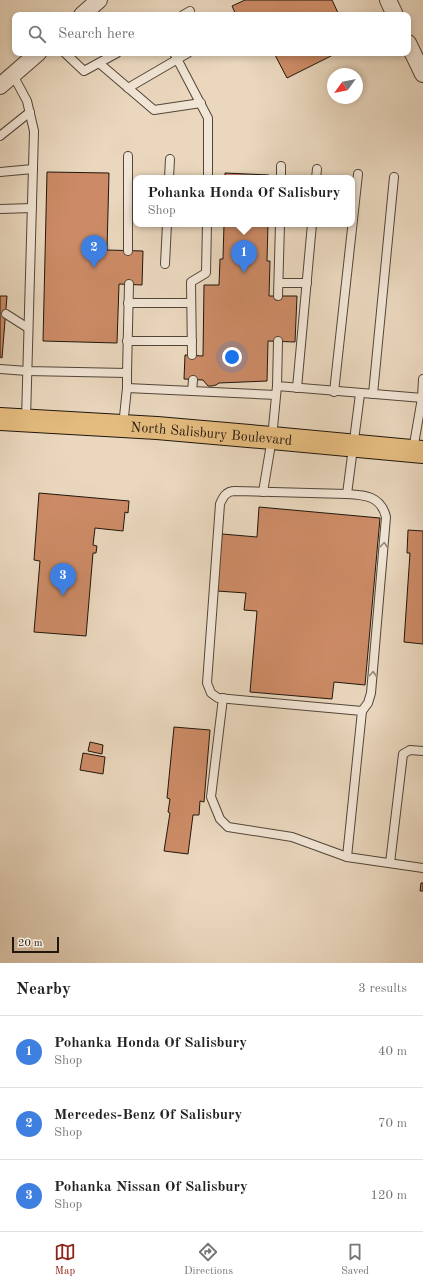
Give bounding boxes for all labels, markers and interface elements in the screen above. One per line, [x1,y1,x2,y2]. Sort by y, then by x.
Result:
search box [12,12,411,56]
icon: search [26,23,48,45]
text: Search here [58,27,135,42]
north arrow [327,68,363,104]
popup [133,175,355,227]
text: Pohanka Honda Of Salisbury [147,186,341,201]
text: Shop [147,204,176,217]
pin: 2 [81,235,107,268]
pin: 1 [231,240,257,273]
your location [222,347,242,367]
street label: North Salisbury Boulevard [130,420,293,448]
one-way arrow [379,542,388,548]
pin: 3 [50,563,76,596]
one-way arrow [368,671,377,677]
scale bar [12,935,59,954]
text: 20 m [18,938,43,949]
text: Nearby [16,981,71,998]
text: 3 results [358,982,407,995]
text: Pohanka Honda Of Salisbury [54,1036,247,1051]
text: 1 [25,1045,33,1058]
text: 40 m [378,1045,407,1058]
text: Shop [54,1054,82,1067]
text: Mercedes-Benz Of Salisbury [54,1108,242,1123]
text: 2 [25,1117,33,1130]
text: 70 m [378,1117,407,1130]
text: Shop [54,1126,82,1139]
text: Pohanka Nissan Of Salisbury [54,1180,248,1195]
text: 3 [25,1189,33,1202]
text: 120 m [370,1189,407,1202]
text: Shop [54,1198,82,1211]
tab: Map [54,1241,76,1279]
tab: Directions [184,1241,233,1279]
tab: Saved [341,1241,369,1279]

